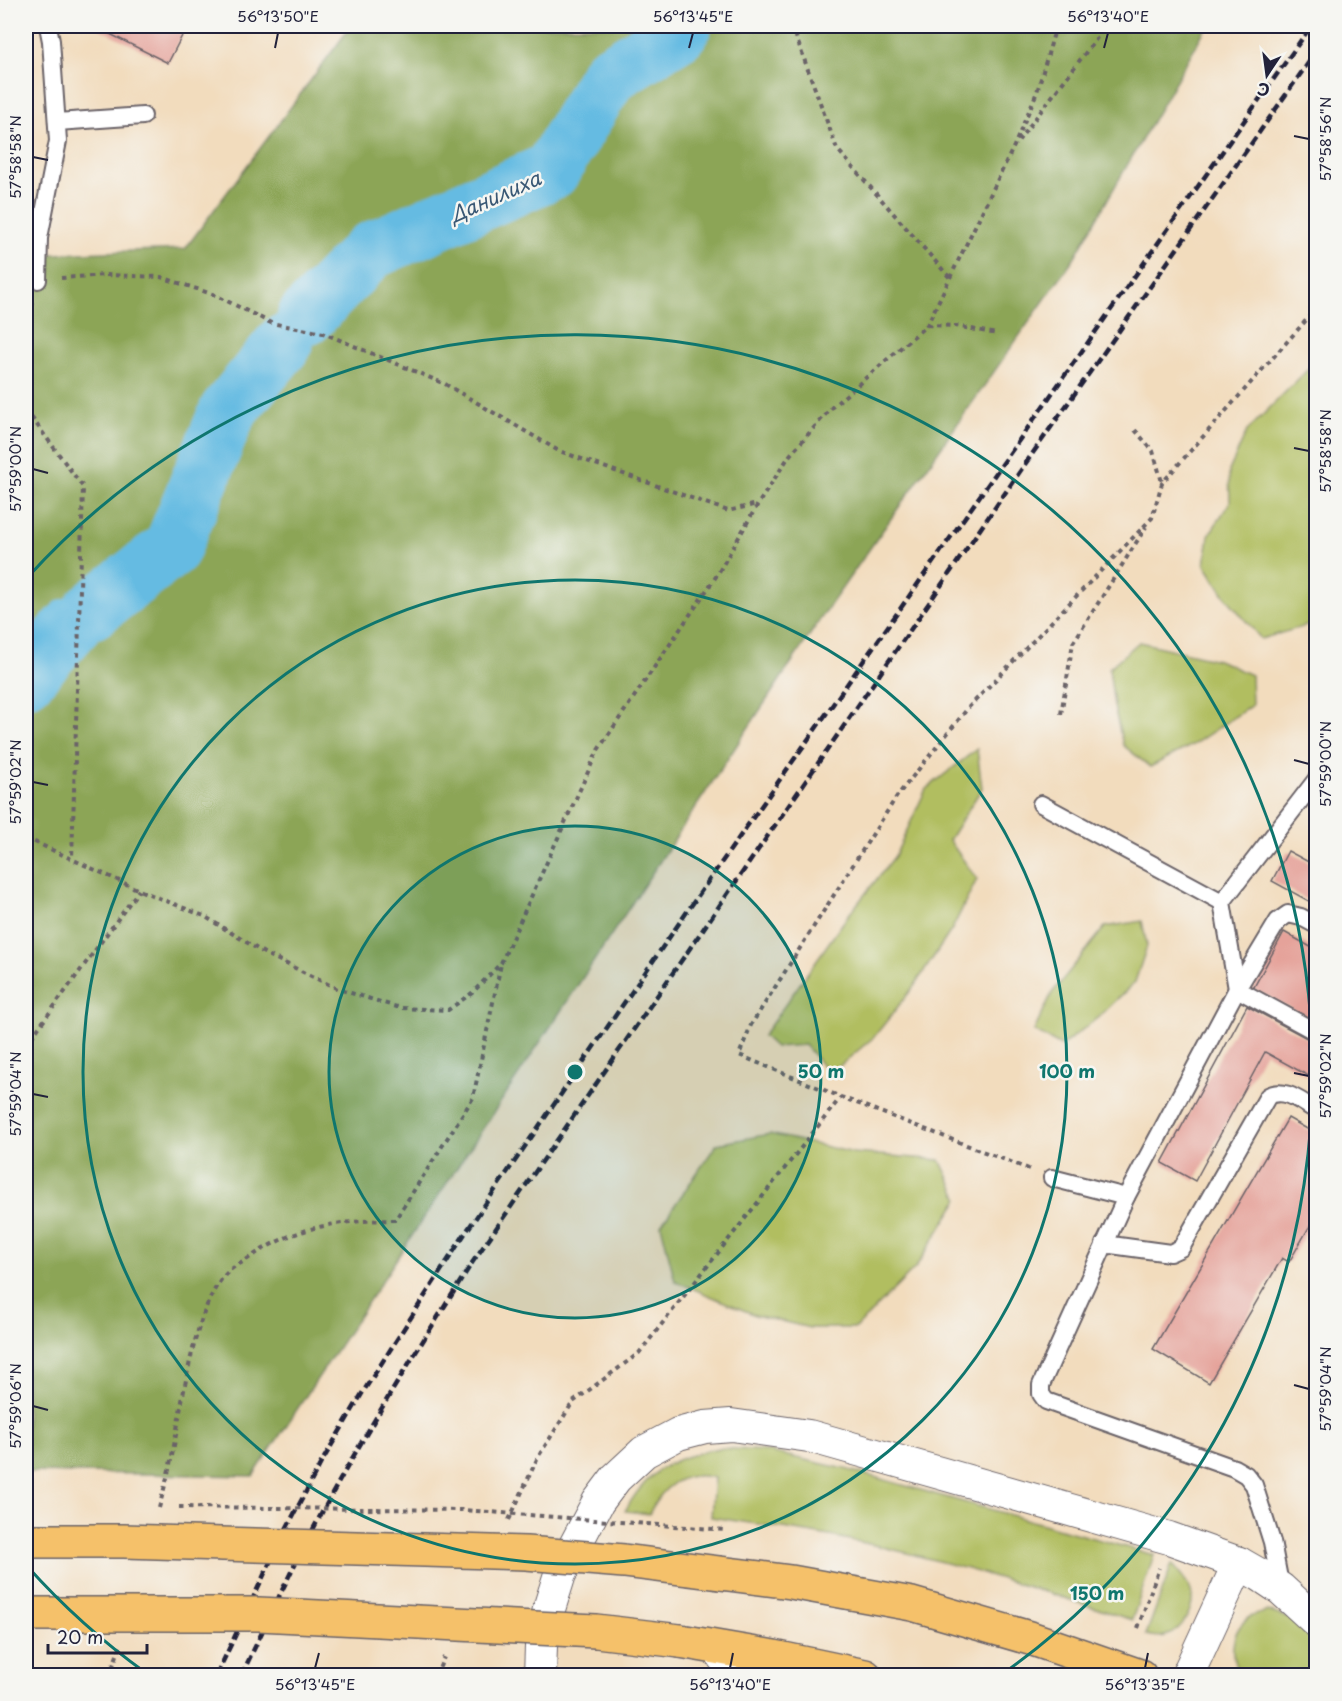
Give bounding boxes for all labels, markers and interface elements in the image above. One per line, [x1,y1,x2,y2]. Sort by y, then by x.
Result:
text: 56°13'50"E [237,4,319,27]
text: 56°13'45"E [653,4,733,27]
text: 56°13'40"E [1067,4,1149,27]
north arrow [1237,45,1297,105]
text: С [1255,78,1272,104]
text: 57°58'56"N [1313,97,1336,181]
text: 57°58'58"N [3,115,26,199]
water label: Данилиха [443,162,547,230]
text: 57°58'58"N [1313,409,1336,493]
text: 57°59'00"N [3,426,26,512]
text: 57°59'00"N [1313,721,1336,807]
text: 57°59'02"N [3,739,26,825]
text: 57°59'02"N [1313,1033,1336,1119]
text: 57°59'04"N [3,1051,26,1137]
text: 50 m [798,1057,844,1084]
text: 100 m [1039,1057,1095,1084]
centre of rings [565,1062,585,1082]
text: 57°59'04"N [1313,1346,1336,1432]
text: 57°59'06"N [3,1363,26,1449]
text: 150 m [1070,1579,1124,1606]
scale bar [48,1617,147,1655]
text: 20 m [57,1623,103,1650]
text: 56°13'45"E [275,1672,355,1695]
text: 56°13'40"E [689,1672,771,1695]
text: 56°13'35"E [1105,1672,1185,1695]

